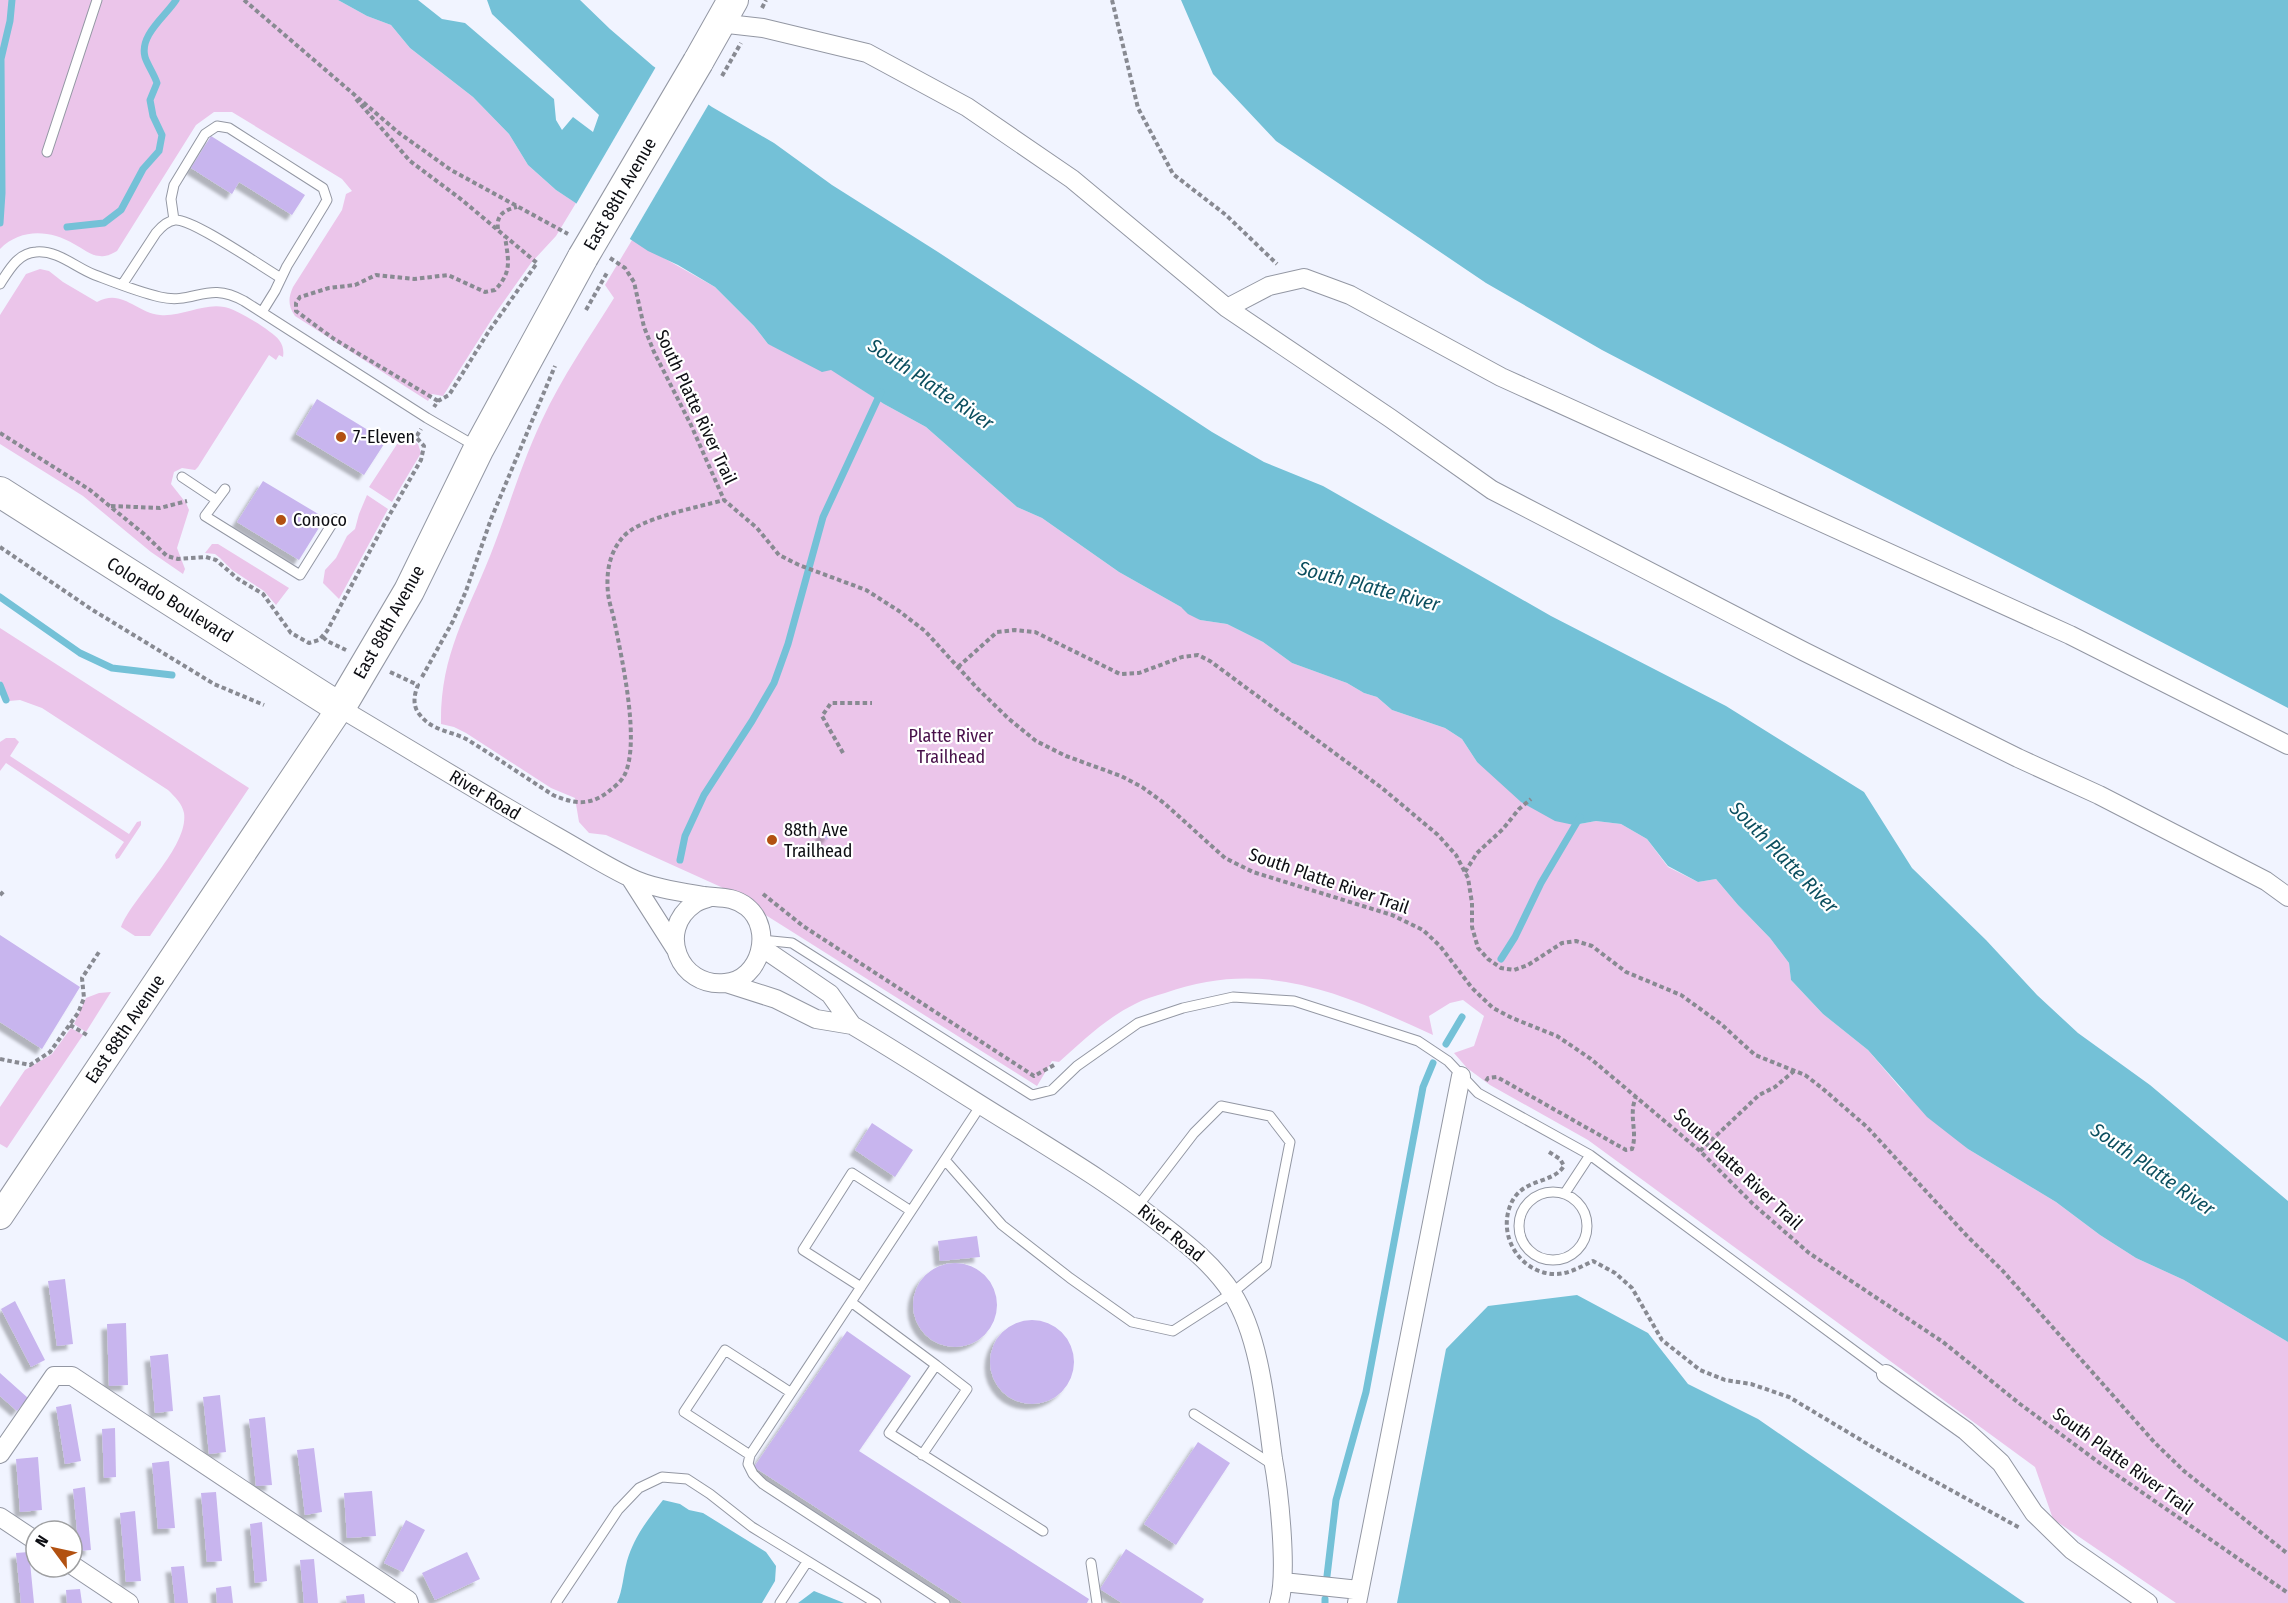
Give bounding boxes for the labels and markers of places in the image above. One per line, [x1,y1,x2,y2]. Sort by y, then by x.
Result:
place label: 7-Eleven [353,426,415,448]
marker: 7-Eleven [334,430,348,444]
place label: Conoco [293,509,347,531]
marker: Conoco [274,513,288,527]
place label: 88th Ave Trailhead [784,819,852,862]
marker: 88th Ave Trailhead [765,833,779,847]

